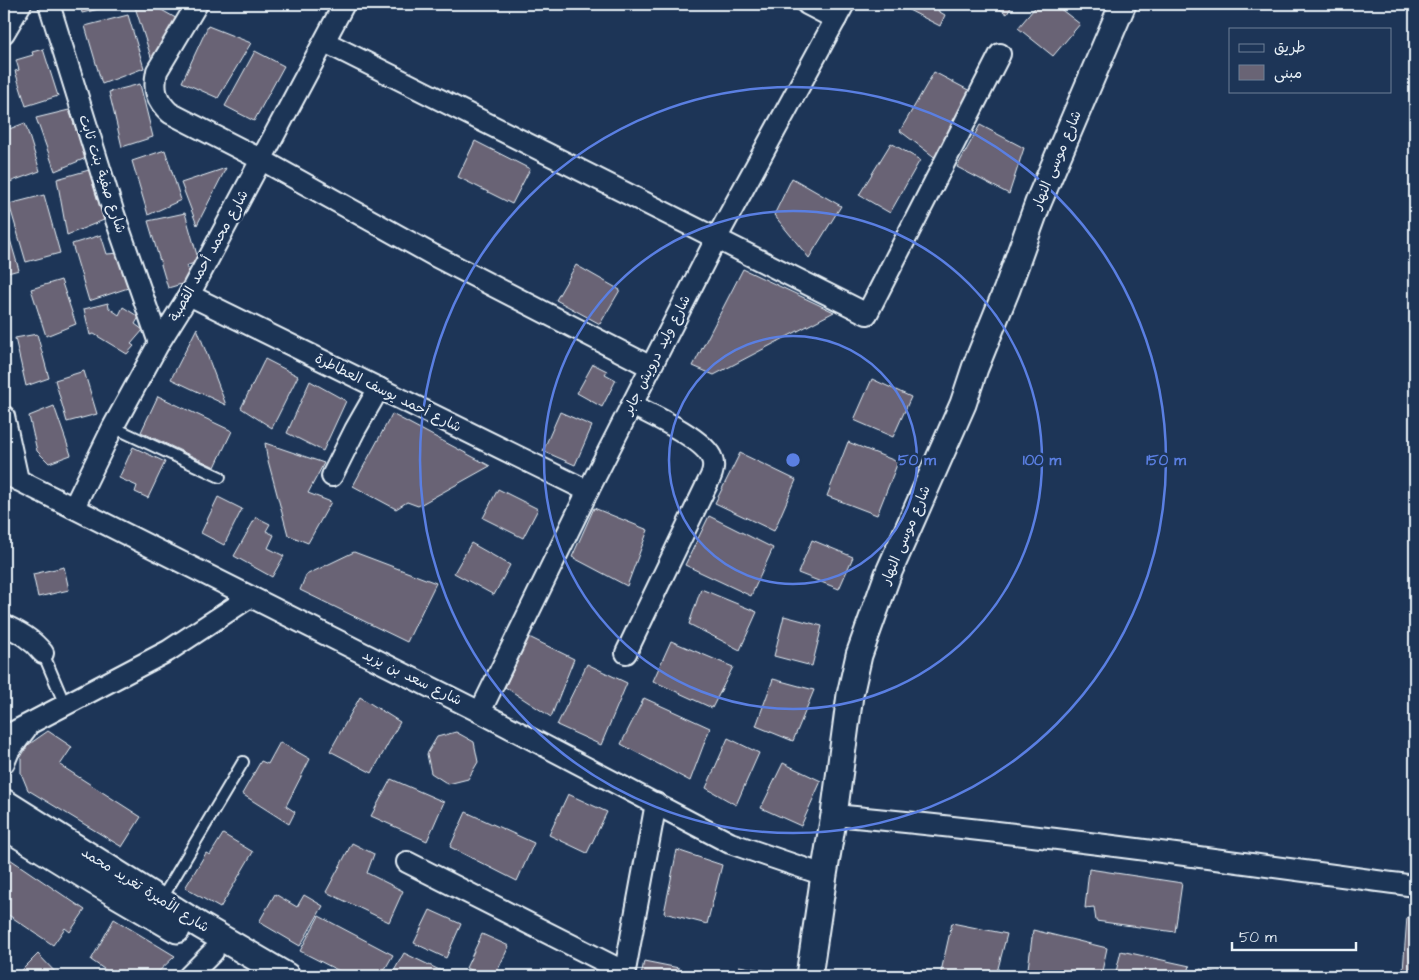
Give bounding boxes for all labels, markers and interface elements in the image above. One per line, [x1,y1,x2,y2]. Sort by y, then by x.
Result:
legend [1229,28,1392,92]
text: طريق [1274,37,1306,58]
text: مبنى [1274,63,1302,84]
street label: شارع موسى النهار [1027,108,1087,213]
street label: شارع صفية بنت ثابت [73,112,131,236]
street label: شارع محمد أحمد القصبة [164,187,254,325]
street label: شارع وليد درويش جابر [618,292,696,419]
street label: شارع أحمد يوسف العطاطرة [311,349,465,437]
text: 50 m [898,450,936,471]
text: 100 m [1023,450,1062,471]
text: 150 m [1146,450,1186,471]
centre of rings [784,451,802,469]
street label: شارع موسى النهار [876,483,936,588]
street label: شارع سعد بن يزيد [359,645,465,711]
street label: شارع الأميرة تغريد محمد [77,842,213,938]
scale bar [1232,920,1355,952]
text: 50 m [1239,927,1277,948]

